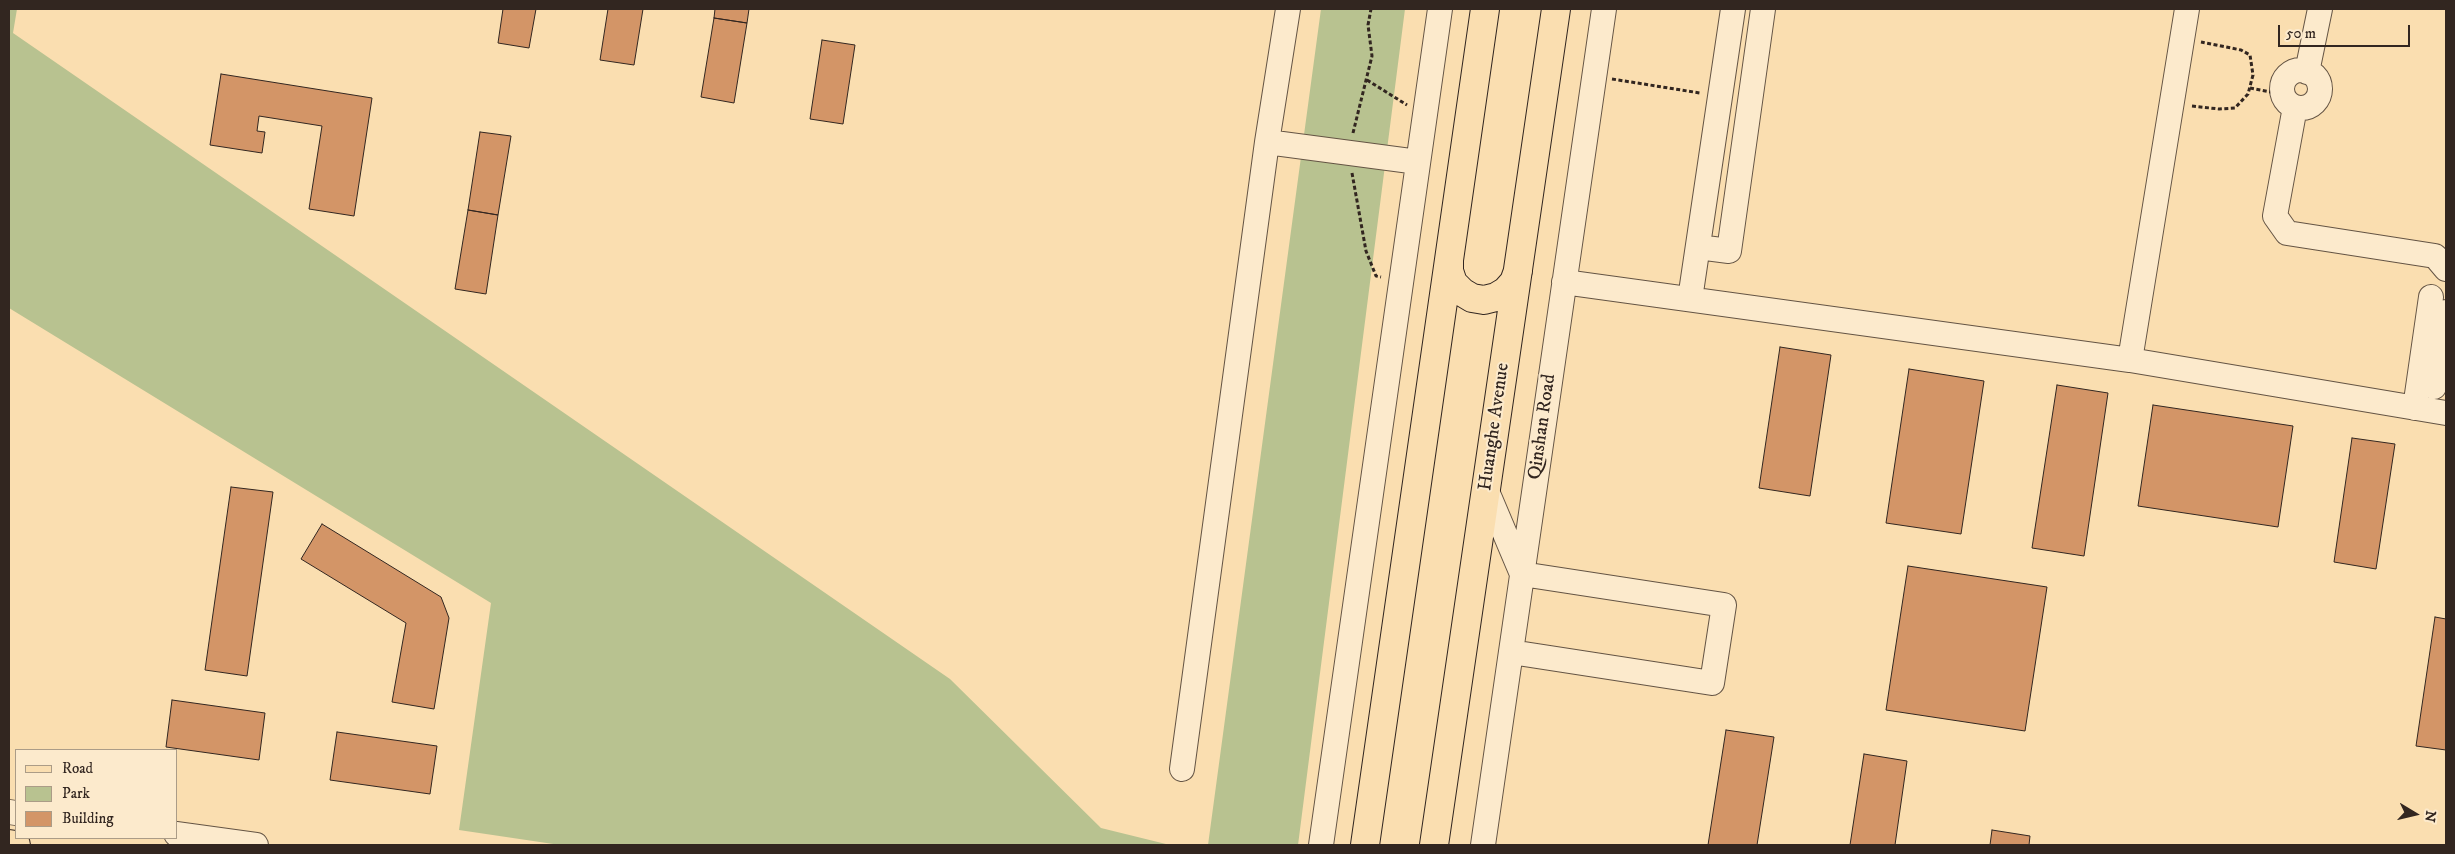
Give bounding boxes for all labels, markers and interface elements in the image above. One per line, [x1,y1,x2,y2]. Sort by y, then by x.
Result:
scale bar [2280,15,2412,47]
text: 50 m [2286,24,2316,43]
street label: Huanghe Avenue [1475,362,1515,492]
street label: Qinshan Road [1524,373,1562,481]
legend [15,749,178,839]
text: Road [62,759,93,778]
text: Park [62,784,90,803]
north arrow [2390,789,2440,839]
text: Building [62,809,114,828]
text: N [2420,809,2440,823]

